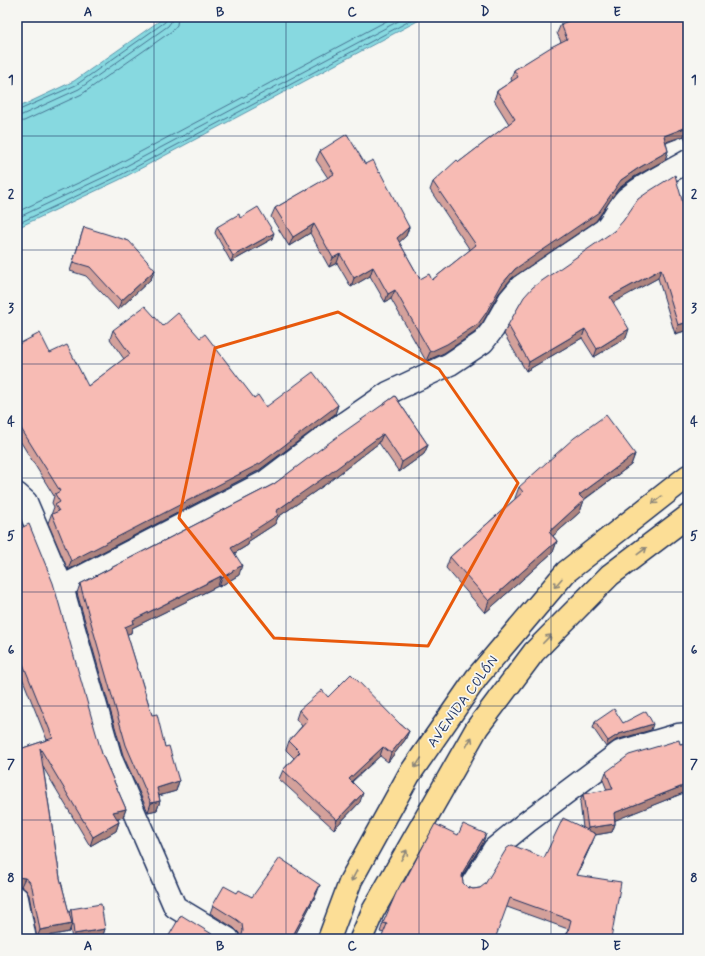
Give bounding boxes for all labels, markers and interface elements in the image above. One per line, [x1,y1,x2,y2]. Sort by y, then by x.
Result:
text: A [84,4,92,21]
text: B [216,4,225,21]
text: C [347,4,357,21]
text: D [481,4,490,21]
text: E [613,4,621,21]
text: 1 [8,72,14,89]
text: 1 [691,72,697,89]
text: 2 [8,186,15,203]
text: 2 [691,186,698,203]
text: 3 [8,300,14,317]
text: 3 [691,300,697,317]
text: 4 [7,414,15,431]
text: 4 [690,414,698,431]
one-way arrow [652,495,663,504]
text: 5 [7,528,15,545]
text: 5 [690,528,698,545]
one-way arrow [637,546,648,555]
one-way arrow [553,577,562,588]
one-way arrow [542,634,552,644]
text: 6 [8,642,15,659]
text: 6 [691,642,698,659]
street label: AVENIDA COLÓN [423,652,502,751]
one-way arrow [466,736,474,748]
text: 7 [7,756,15,773]
text: 7 [690,756,698,773]
one-way arrow [414,757,422,768]
one-way arrow [401,849,409,861]
one-way arrow [350,869,357,881]
text: 8 [7,870,15,887]
text: 8 [690,870,698,887]
text: A [84,938,92,955]
text: B [216,938,225,955]
text: C [347,938,357,955]
text: D [481,938,490,955]
text: E [613,938,621,955]

